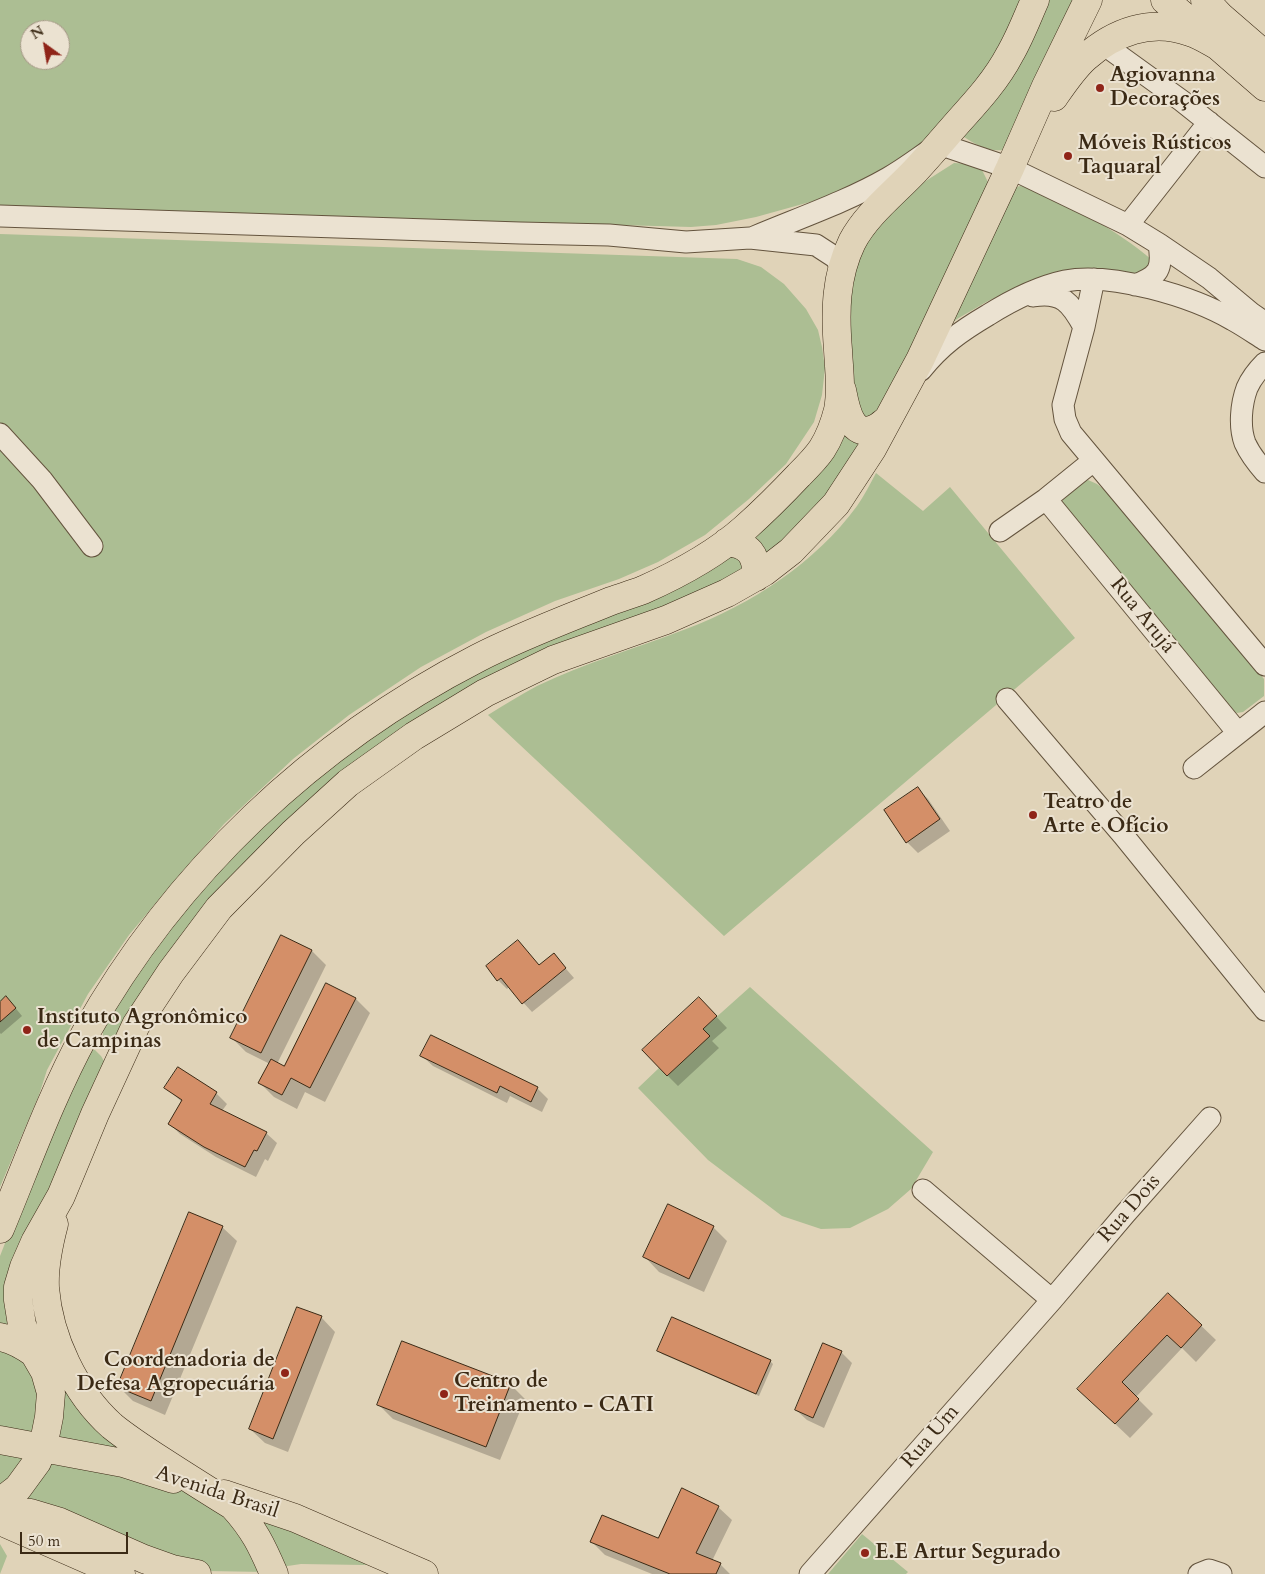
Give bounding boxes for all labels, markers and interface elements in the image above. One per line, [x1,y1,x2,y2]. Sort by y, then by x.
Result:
north arrow [20,20,70,70]
text: N [27,21,48,44]
place label: Agiovanna Decorações [1110,63,1220,113]
marker: Agiovanna Decorações [1094,82,1106,94]
place label: Móveis Rústicos Taquaral [1078,131,1232,181]
marker: Móveis Rústicos Taquaral [1062,150,1074,162]
street label: Rua Arujá [1104,573,1180,659]
place label: Teatro de Arte e Ofício [1043,790,1168,840]
marker: Teatro de Arte e Ofício [1027,809,1039,821]
place label: Instituto Agronômico de Campinas [37,1005,248,1055]
marker: Instituto Agronômico de Campinas [21,1024,33,1036]
street label: Rua Dois [1094,1170,1166,1248]
place label: Coordenadoria de Defesa Agropecuária [77,1348,275,1398]
marker: Coordenadoria de Defesa Agropecuária [279,1367,291,1379]
place label: Centro de Treinamento - CATI [454,1369,654,1419]
marker: Centro de Treinamento - CATI [438,1388,450,1400]
street label: Rua Um [897,1400,965,1474]
street label: Avenida Brasil [152,1461,282,1525]
scale bar [22,1522,130,1554]
text: 50 m [28,1531,60,1551]
place label: E.E Artur Segurado [875,1540,1061,1566]
marker: E.E Artur Segurado [859,1547,871,1559]

